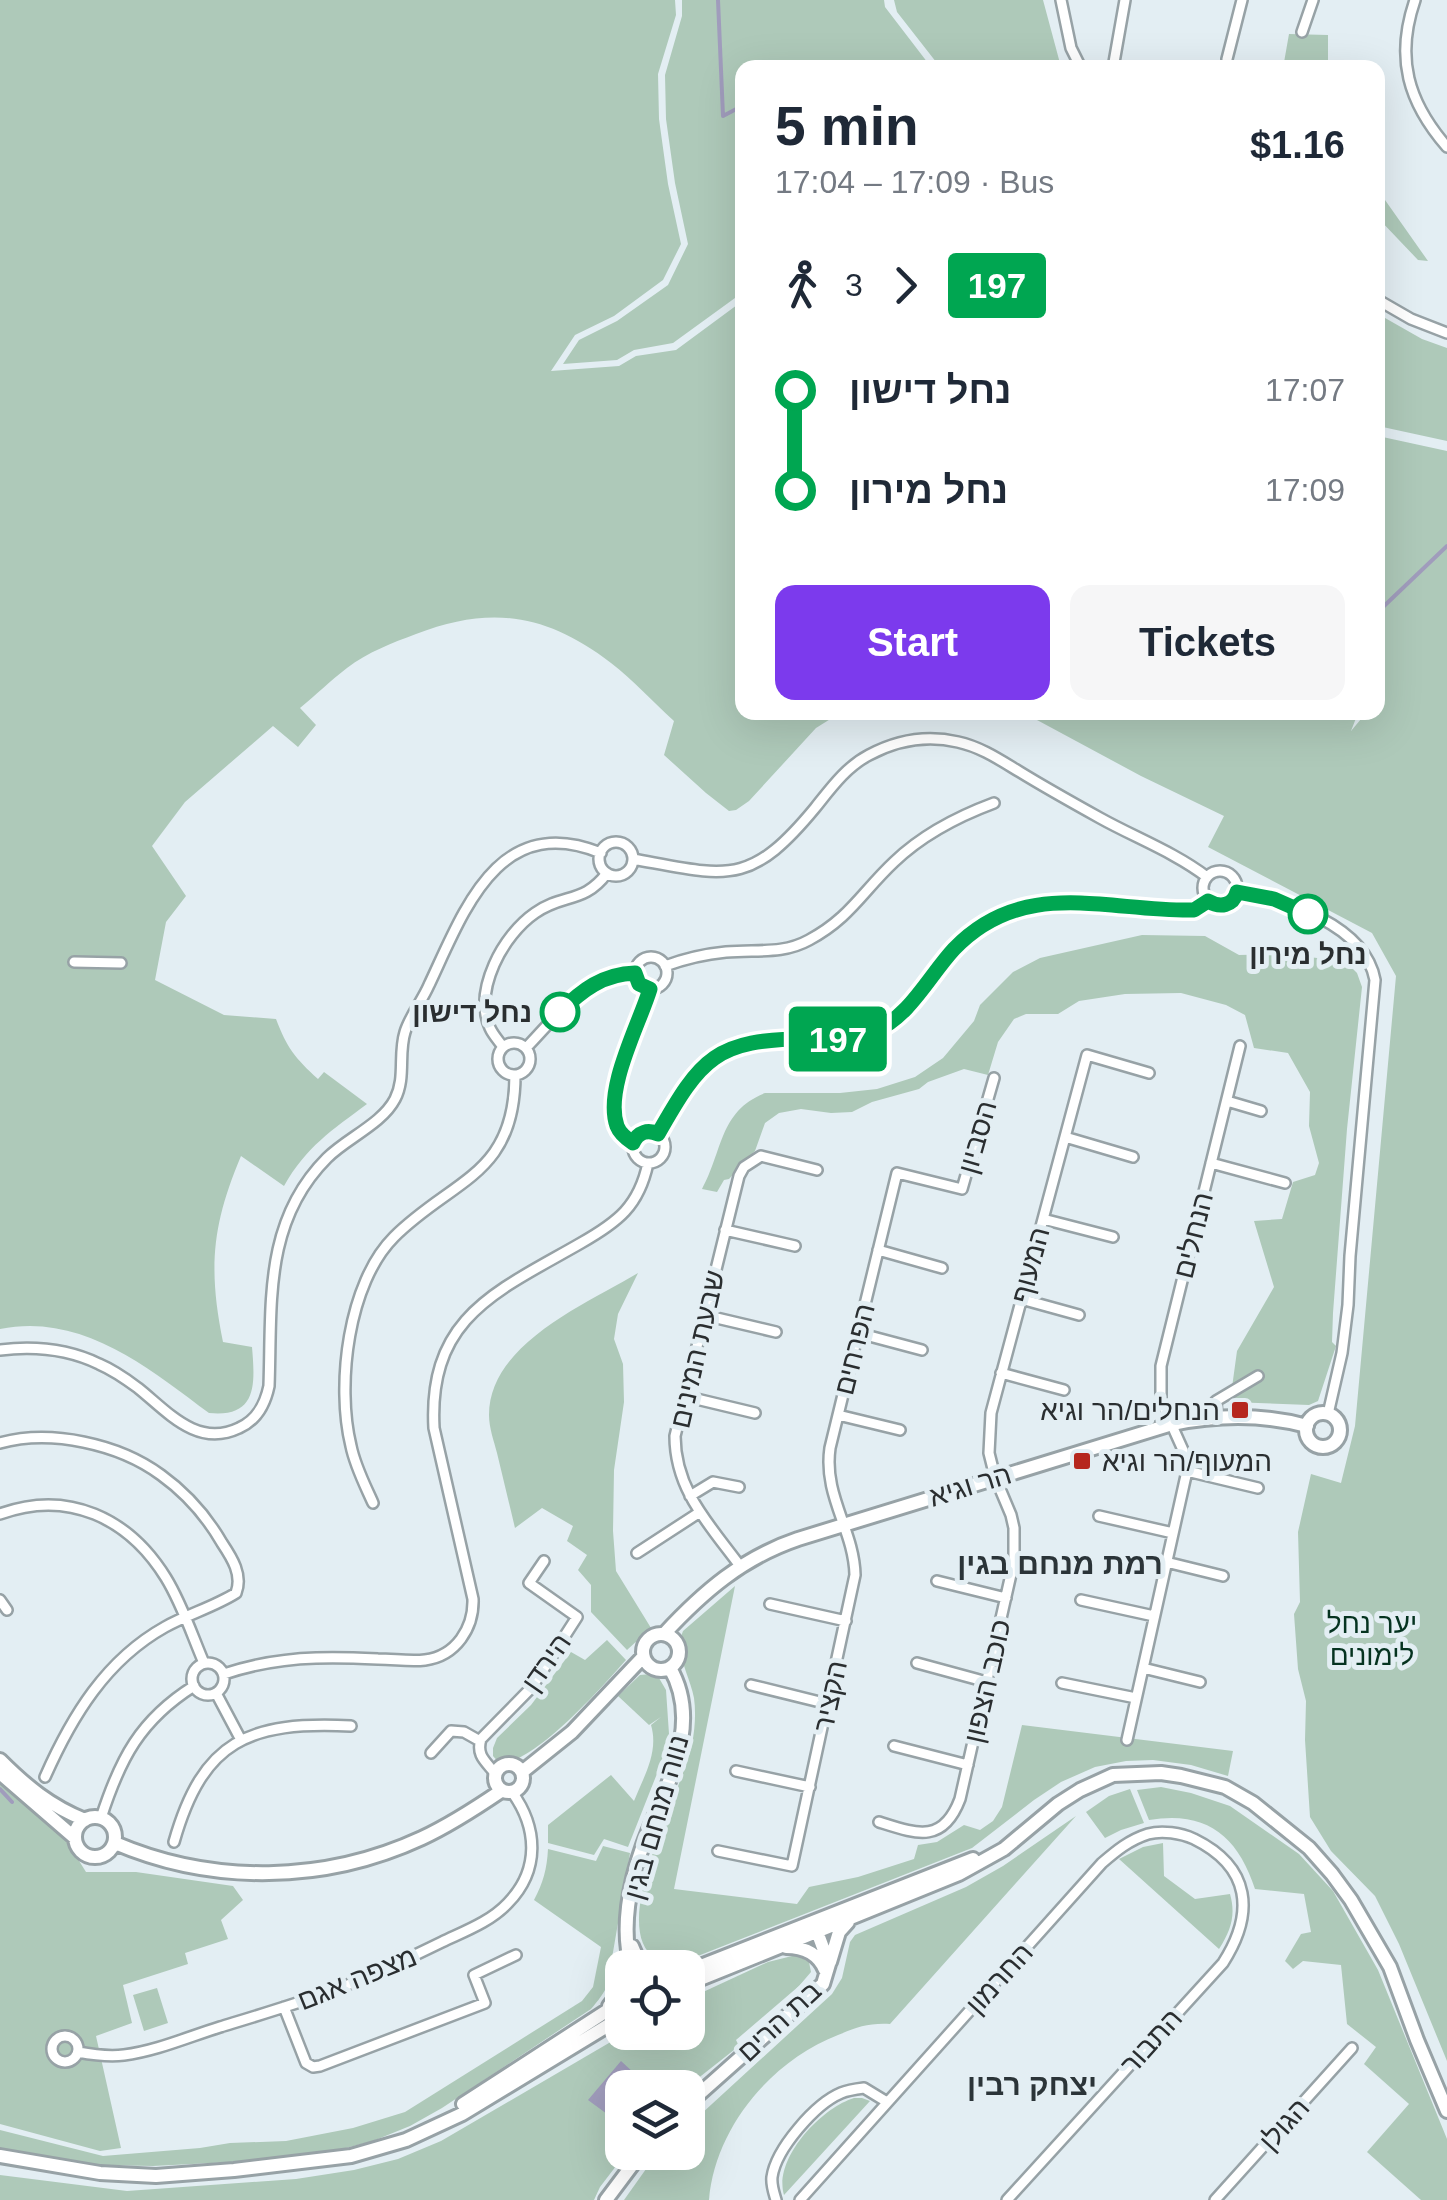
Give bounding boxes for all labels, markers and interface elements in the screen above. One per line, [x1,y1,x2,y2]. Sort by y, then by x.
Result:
text: 5 min [775,95,919,157]
text: $1.16 [1250,124,1345,166]
text: 17:04 – 17:09 · Bus [775,164,1054,200]
icon: walk [775,258,830,313]
icon: forward [878,258,933,313]
text: 197 [968,266,1026,305]
text: 3 [845,267,863,303]
text: נחל דישון [849,369,1011,411]
text: 17:07 [1265,372,1345,408]
text: נחל מירון [849,469,1008,511]
text: 17:09 [1265,472,1345,508]
button: Start [775,585,1050,700]
button: Tickets [1070,585,1345,700]
marker: נחל מירון [1289,895,1327,933]
place label: נחל מירון [1249,939,1367,970]
marker: נחל דישון [541,993,579,1031]
place label: נחל דישון [412,997,532,1028]
line badge: 197 [780,1006,896,1072]
text: 197 [809,1020,867,1059]
street label: הסביון [952,1097,1003,1177]
street label: הנחלים [1168,1189,1219,1281]
street label: המעוף [1005,1224,1056,1307]
street label: שבעת המינים [664,1267,731,1431]
street label: הפרחים [828,1300,881,1398]
place label: הנחלים/הר וגיא [1040,1395,1220,1426]
marker: הנחלים/הר וגיא [1229,1399,1251,1421]
place label: המעוף/הר וגיא [1102,1446,1272,1477]
marker: המעוף/הר וגיא [1071,1450,1093,1472]
street label: הר וגיא [925,1458,1015,1513]
district label: רמת מנחם בגין [957,1547,1163,1580]
park label: יער נחל לימונים [1327,1608,1417,1671]
street label: כוכב הצפון [958,1616,1017,1746]
street label: הירדן [516,1628,577,1697]
street label: הקציר [808,1658,853,1734]
street label: נווה מנחם בגין [618,1731,695,1903]
street label: החרמון [960,1937,1039,2020]
street label: מצפה אגם [293,1941,421,2016]
map controls [605,1950,705,2170]
button: locate [605,1950,705,2050]
street label: בת הרים [731,1975,827,2068]
street label: התבור [1114,2003,1188,2080]
district label: יצחק רבין [967,2068,1097,2101]
button: layers [605,2070,705,2170]
street label: הגולן [1253,2092,1316,2157]

